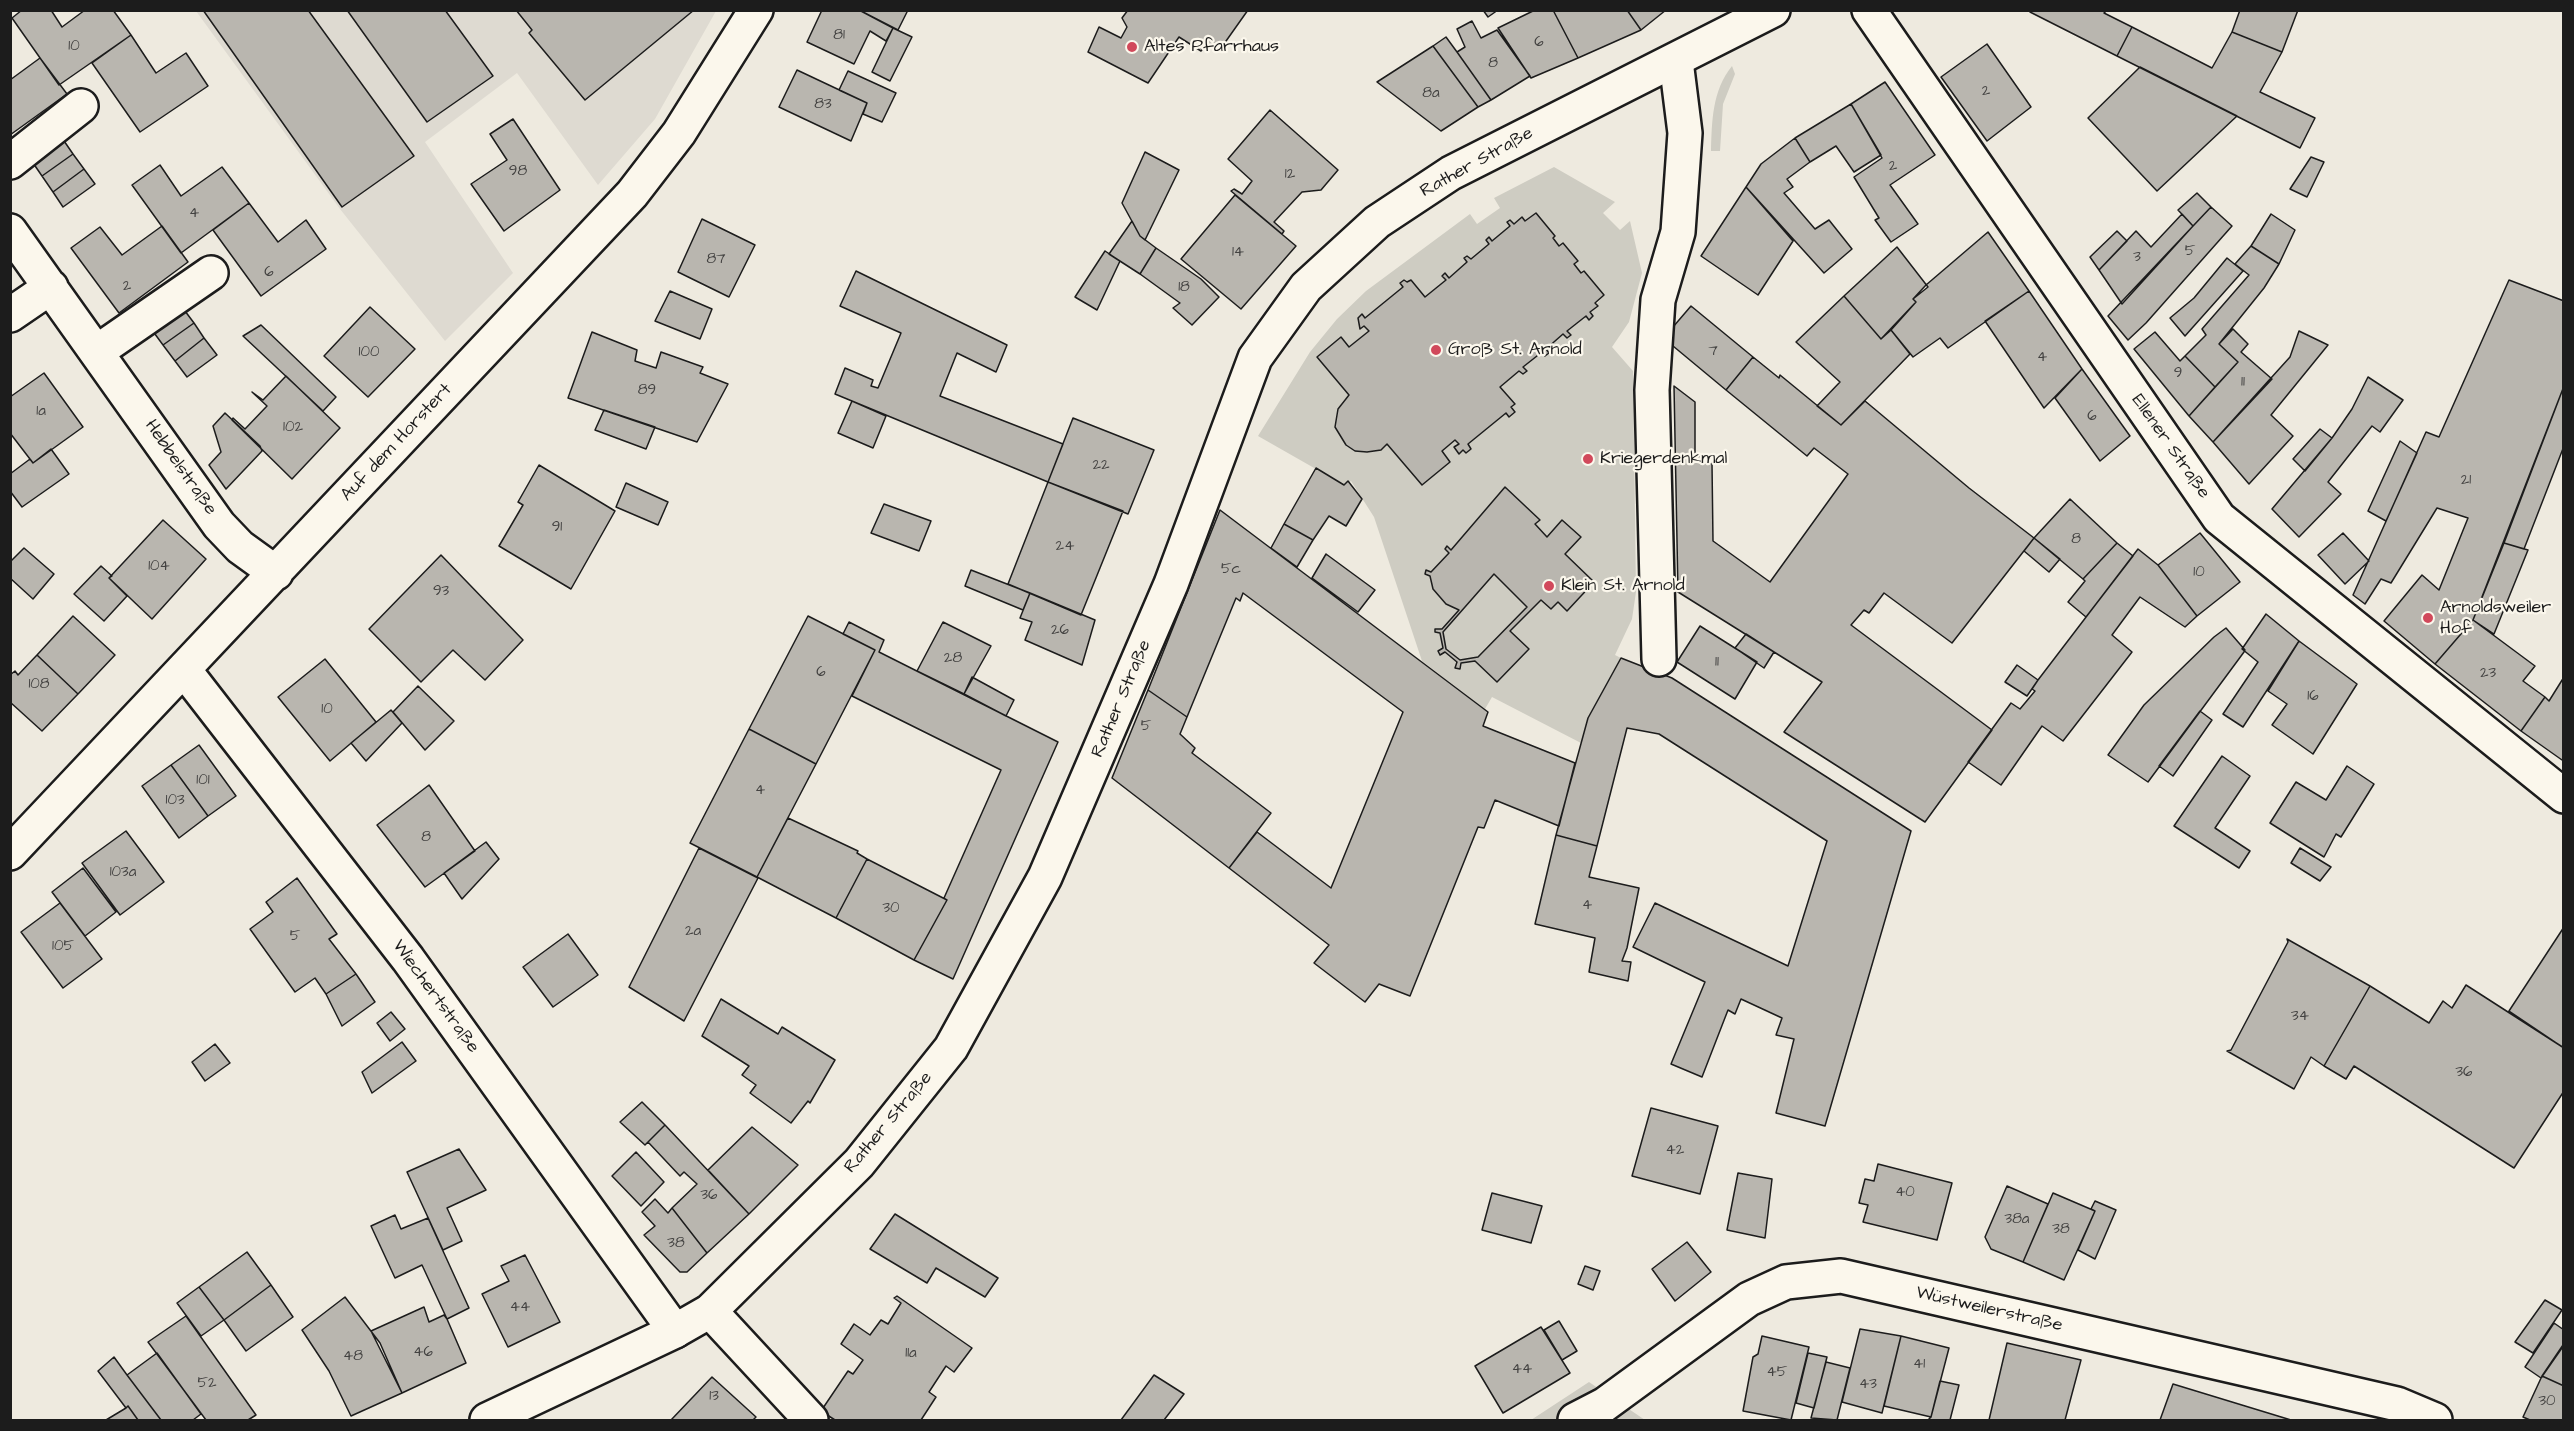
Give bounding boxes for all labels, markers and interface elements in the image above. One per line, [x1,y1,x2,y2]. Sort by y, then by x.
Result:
house number: 81 [833,27,845,45]
house number: 6 [1534,34,1544,52]
place label: Altes Pfarrhaus [1144,36,1279,58]
house number: 10 [68,38,80,56]
marker: Altes Pfarrhaus [1125,40,1139,54]
house number: 8 [1488,55,1498,73]
house number: 2 [1982,83,1990,101]
house number: 8a [1422,85,1440,103]
house number: 83 [814,96,832,114]
street label: Rather Straße [1417,123,1537,203]
house number: 2 [1889,158,1897,176]
house number: 98 [509,163,527,181]
house number: 12 [1285,166,1295,184]
house number: 4 [189,205,199,223]
house number: 5 [2185,243,2195,261]
house number: 14 [1232,244,1244,262]
house number: 3 [2133,249,2141,267]
house number: 87 [707,251,725,269]
house number: 6 [264,264,274,282]
house number: 2 [123,278,131,296]
house number: 18 [1178,279,1190,297]
place label: Groß St. Arnold [1448,339,1582,361]
marker: Groß St. Arnold [1429,343,1443,357]
house number: 7 [1708,343,1718,361]
house number: 100 [359,344,379,362]
house number: 4 [2037,349,2047,367]
house number: 9 [2174,365,2182,383]
house number: 11 [2241,374,2245,392]
street label: Auf dem Horstert [337,380,457,506]
house number: 89 [638,382,656,400]
street label: Ellener Straße [2126,391,2214,503]
house number: 1a [36,403,46,421]
house number: 6 [2087,408,2097,426]
street label: Hebbelstraße [139,416,221,520]
house number: 102 [283,419,303,437]
place label: Kriegerdenkmal [1600,448,1727,470]
marker: Kriegerdenkmal [1581,452,1595,466]
house number: 22 [1092,457,1110,475]
house number: 21 [2461,472,2471,490]
house number: 91 [552,519,562,537]
house number: 8 [2071,531,2081,549]
house number: 24 [1056,538,1074,556]
house number: 104 [148,558,170,576]
house number: 5c [1221,561,1241,579]
house number: 10 [2193,564,2205,582]
place label: Klein St. Arnold [1561,575,1685,597]
marker: Klein St. Arnold [1542,579,1556,593]
house number: 93 [433,583,449,601]
place label: Arnoldsweiler Hof [2440,597,2551,640]
marker: Arnoldsweiler Hof [2421,611,2435,625]
house number: 26 [1051,622,1069,640]
street label: Rather Straße [1088,637,1156,761]
house number: 28 [944,650,962,668]
house number: 11 [1715,654,1719,672]
house number: 6 [816,664,826,682]
house number: 23 [2480,665,2496,683]
house number: 108 [28,676,50,694]
house number: 16 [2307,688,2319,706]
house number: 10 [321,701,333,719]
house number: 5 [1141,718,1151,736]
house number: 101 [196,772,210,790]
house number: 4 [755,782,765,800]
house number: 103 [165,792,185,810]
house number: 8 [421,829,431,847]
house number: 103a [110,864,136,882]
house number: 4 [1582,897,1592,915]
house number: 30 [882,900,900,918]
house number: 2a [685,923,701,941]
house number: 5 [290,928,300,946]
street label: Wiechertstraße [387,936,483,1058]
house number: 105 [52,938,74,956]
house number: 34 [2291,1008,2309,1026]
house number: 36 [2455,1064,2473,1082]
street label: Rather Straße [840,1068,938,1178]
house number: 42 [1666,1142,1684,1160]
house number: 40 [1895,1184,1915,1202]
house number: 36 [700,1187,718,1205]
house number: 38a [2005,1211,2029,1229]
house number: 38 [2052,1221,2070,1239]
house number: 38 [667,1235,685,1253]
street label: Wüstweilerstraße [1914,1283,2064,1337]
house number: 44 [510,1299,530,1317]
house number: 46 [413,1344,433,1362]
house number: 11a [905,1345,917,1363]
house number: 48 [343,1348,363,1366]
house number: 41 [1913,1356,1925,1374]
house number: 44 [1512,1361,1532,1379]
house number: 45 [1767,1364,1787,1382]
house number: 52 [197,1375,217,1393]
house number: 43 [1859,1376,1877,1394]
house number: 13 [709,1388,719,1406]
house number: 30 [2538,1393,2556,1411]

